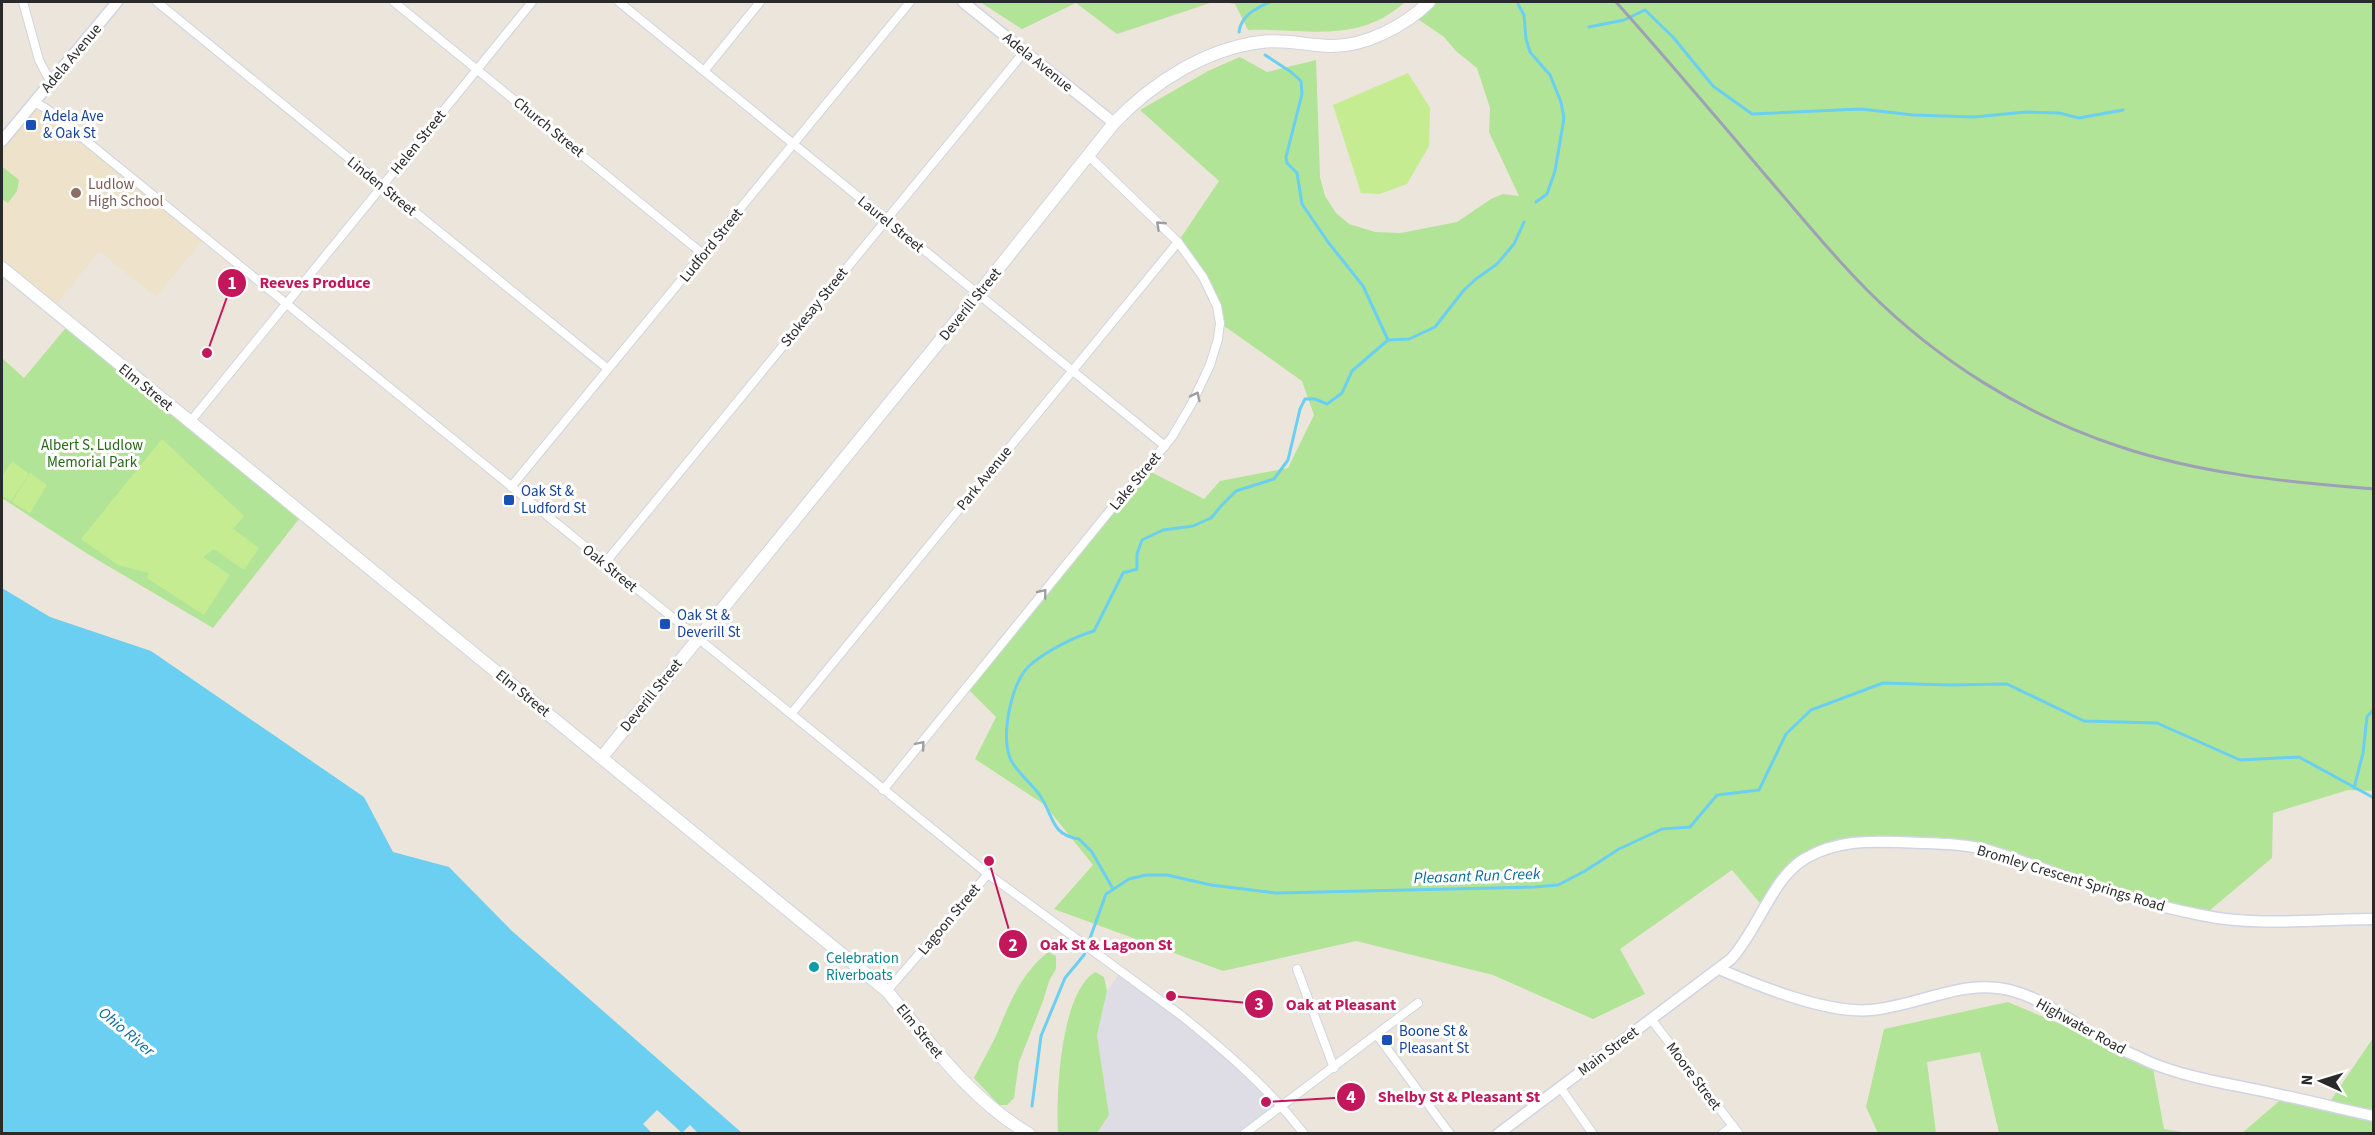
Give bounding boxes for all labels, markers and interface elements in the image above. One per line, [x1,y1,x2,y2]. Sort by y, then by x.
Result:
street label: Adela Avenue [36,19,107,97]
street label: Adela Avenue [998,28,1077,97]
street label: Church Street [509,92,589,162]
place label: Adela Ave & Oak St [43,106,104,144]
street label: Helen Street [386,106,451,179]
marker: Adela Ave & Oak St [24,118,38,132]
street label: Linden Street [343,152,421,221]
place label: Ludlow High School [88,174,163,212]
marker: Ludlow High School [69,186,83,200]
street label: Laurel Street [853,191,928,258]
street label: Ludford Street [675,204,748,287]
one-way arrow [1156,222,1167,233]
street label: Stokesay Street [776,263,853,351]
street label: Deverill Street [934,263,1006,345]
callout: Reeves Produce [217,266,382,300]
text: 1 [227,271,237,296]
text: Reeves Produce [259,272,371,294]
street label: Elm Street [114,359,177,416]
one-way arrow [1188,392,1200,403]
park label: Albert S. Ludlow Memorial Park [41,435,143,473]
street label: Park Avenue [952,442,1017,515]
street label: Lake Street [1105,448,1166,515]
place label: Oak St & Ludford St [521,481,586,519]
marker: Oak St & Ludford St [502,493,516,507]
street label: Oak Street [578,540,642,597]
one-way arrow [1036,589,1047,600]
place label: Oak St & Deverill St [677,605,740,643]
marker: Oak St & Deverill St [658,617,672,631]
street label: Deverill Street [615,654,687,736]
street label: Elm Street [491,665,554,722]
one-way arrow [914,741,925,752]
street label: Bromley Crescent Springs Road [1974,840,2168,917]
water label: Pleasant Run Creek [1413,863,1541,889]
street label: Lagoon Street [913,879,985,959]
callout: Oak St & Lagoon St [998,927,1184,961]
text: 2 [1008,933,1018,958]
text: Oak St & Lagoon St [1040,934,1172,956]
place label: Celebration Riverboats [826,948,899,986]
marker: Celebration Riverboats [807,960,821,974]
callout: Oak at Pleasant [1244,987,1408,1021]
text: 3 [1254,992,1264,1017]
street label: Highwater Road [2032,993,2130,1060]
text: Oak at Pleasant [1286,994,1396,1016]
street label: Elm Street [891,1000,948,1063]
water label: Ohio River [94,1002,160,1063]
place label: Boone St & Pleasant St [1399,1021,1469,1059]
street label: Main Street [1574,1022,1643,1081]
marker: Boone St & Pleasant St [1380,1033,1394,1047]
street label: Moore Street [1661,1038,1726,1115]
north arrow [2291,1051,2351,1111]
text: N [2296,1074,2318,1086]
callout: Shelby St & Pleasant St [1336,1080,1552,1114]
text: 4 [1346,1085,1356,1110]
text: Shelby St & Pleasant St [1378,1086,1540,1108]

